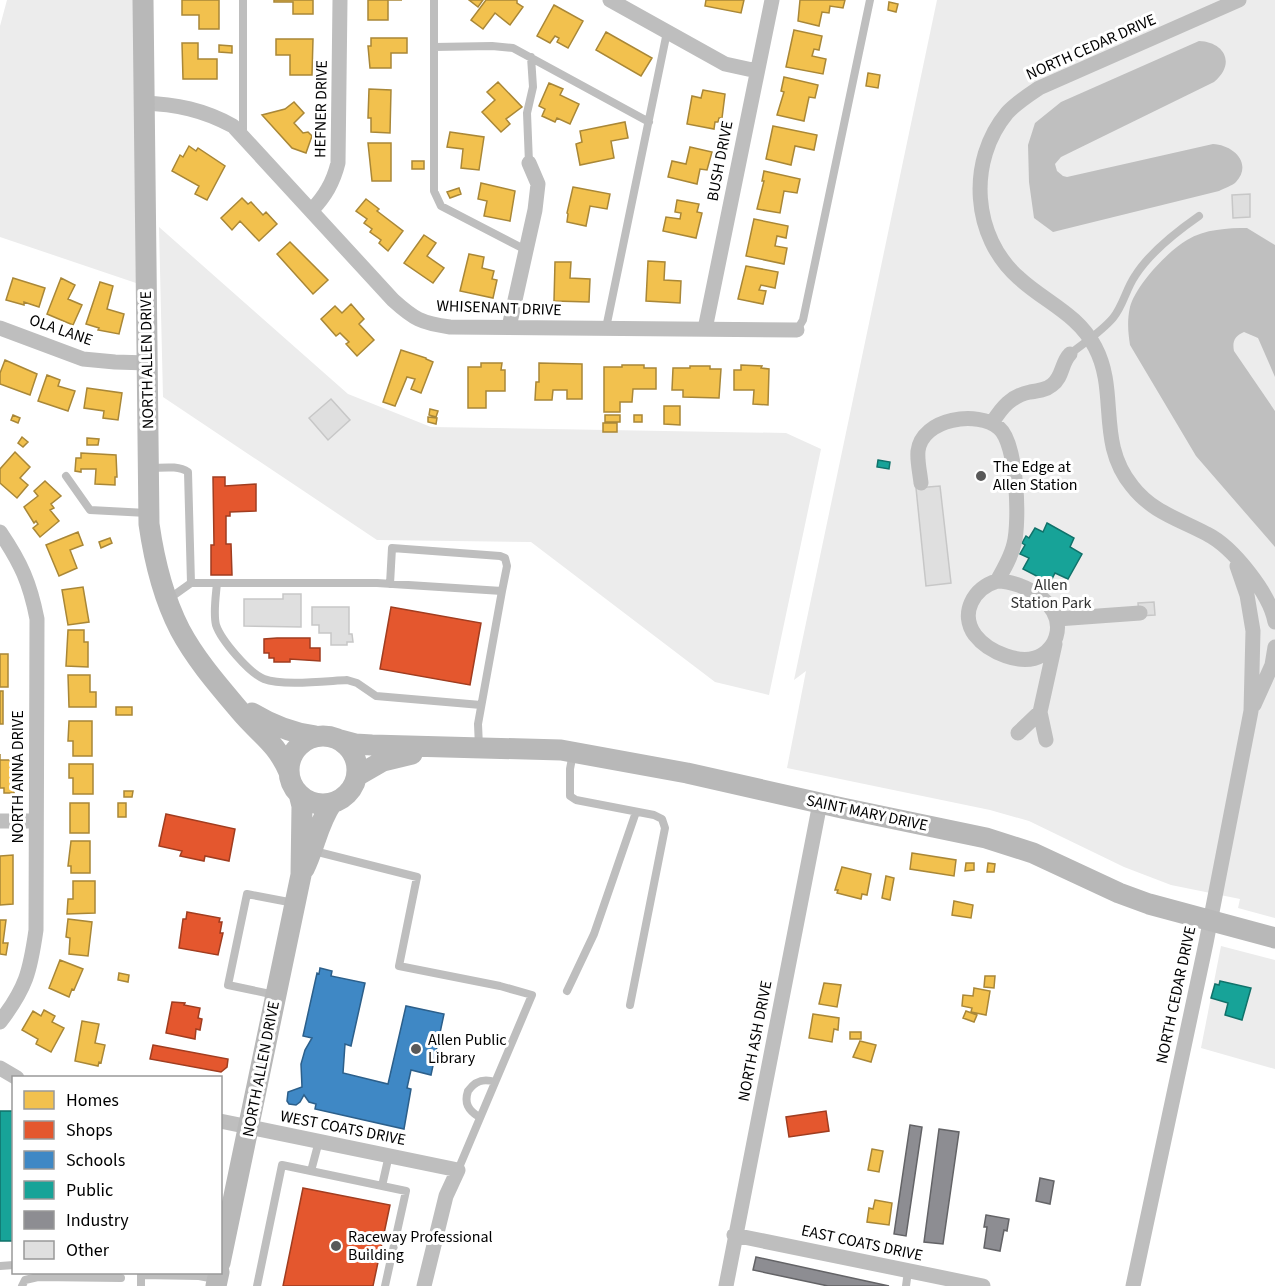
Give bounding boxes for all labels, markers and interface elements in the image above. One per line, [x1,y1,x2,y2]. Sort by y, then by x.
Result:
street label: NORTH CEDAR DRIVE [1023,8,1159,86]
street label: HEFNER DRIVE [309,60,333,158]
street label: BUSH DRIVE [701,119,739,203]
street label: NORTH ALLEN DRIVE [135,291,159,429]
street label: WHISENANT DRIVE [436,295,562,321]
street label: OLA LANE [26,309,96,351]
place label: The Edge at Allen Station [993,456,1078,496]
marker: The Edge at Allen Station [974,469,988,483]
park label: Allen Station Park [1011,574,1092,614]
street label: NORTH ANNA DRIVE [7,710,29,844]
street label: SAINT MARY DRIVE [804,789,930,837]
street label: NORTH CEDAR DRIVE [1151,924,1201,1066]
street label: NORTH ASH DRIVE [732,979,778,1103]
street label: NORTH ALLEN DRIVE [237,999,285,1139]
place label: Allen Public Library [428,1029,507,1069]
marker: Allen Public Library [409,1042,423,1056]
legend [12,1076,222,1274]
text: Homes [66,1088,119,1113]
street label: WEST COATS DRIVE [278,1105,408,1151]
text: Shops [66,1118,113,1143]
text: Schools [66,1148,125,1173]
text: Public [66,1178,113,1203]
text: Industry [66,1208,129,1233]
street label: EAST COATS DRIVE [799,1219,925,1267]
place label: Raceway Professional Building [348,1226,493,1266]
text: Other [66,1238,110,1263]
marker: Raceway Professional Building [329,1239,343,1253]

